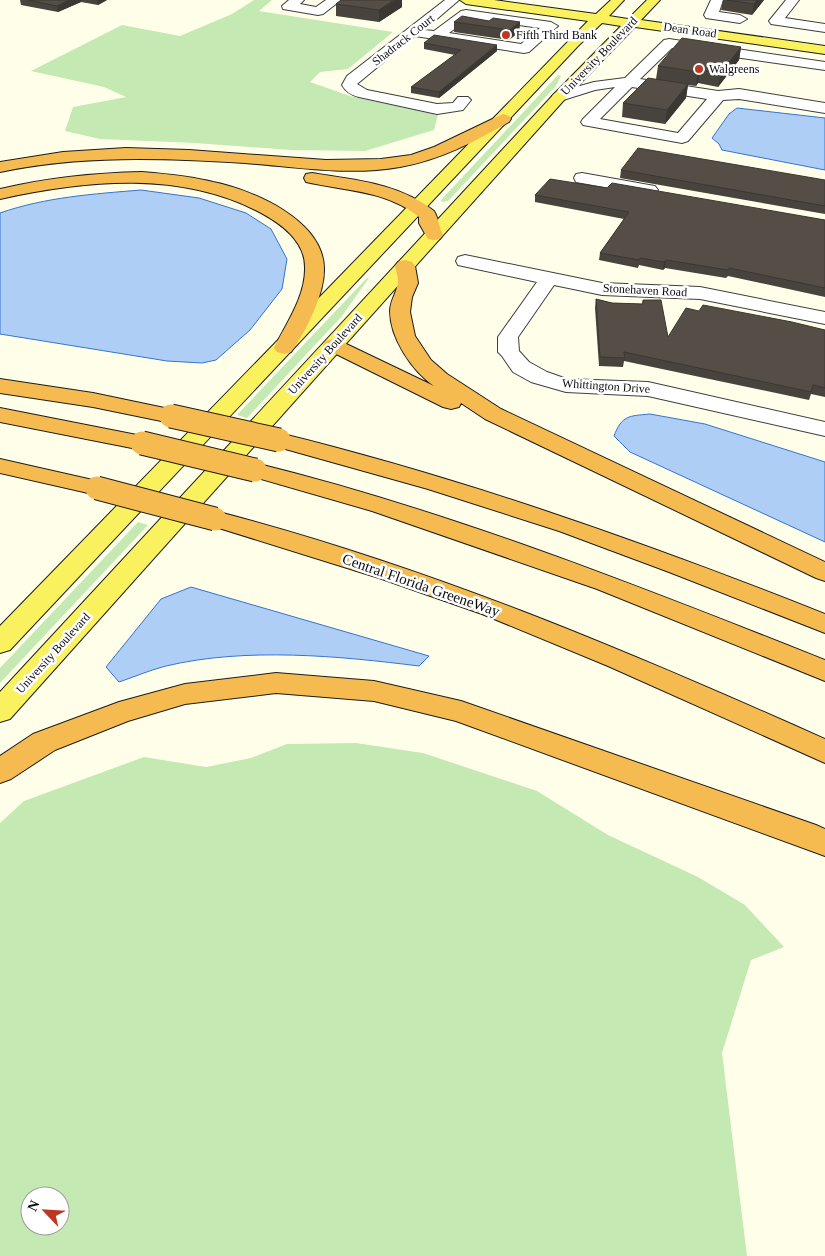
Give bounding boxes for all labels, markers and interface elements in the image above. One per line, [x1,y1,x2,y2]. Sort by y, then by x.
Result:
street label: Shadrack Court [369,11,437,69]
street label: University Boulevard [558,14,640,98]
street label: Dean Road [662,19,718,41]
place label: Fifth Third Bank [516,28,597,42]
marker: Fifth Third Bank [500,29,512,41]
place label: Walgreens [709,62,760,76]
marker: Walgreens [693,63,705,75]
street label: Stonehaven Road [603,281,687,299]
street label: University Boulevard [285,311,365,397]
street label: Whittington Drive [561,376,651,396]
street label: Central Florida GreeneWay [340,551,502,620]
street label: University Boulevard [13,610,93,696]
north arrow [20,1186,70,1236]
text: N [25,1198,43,1213]

